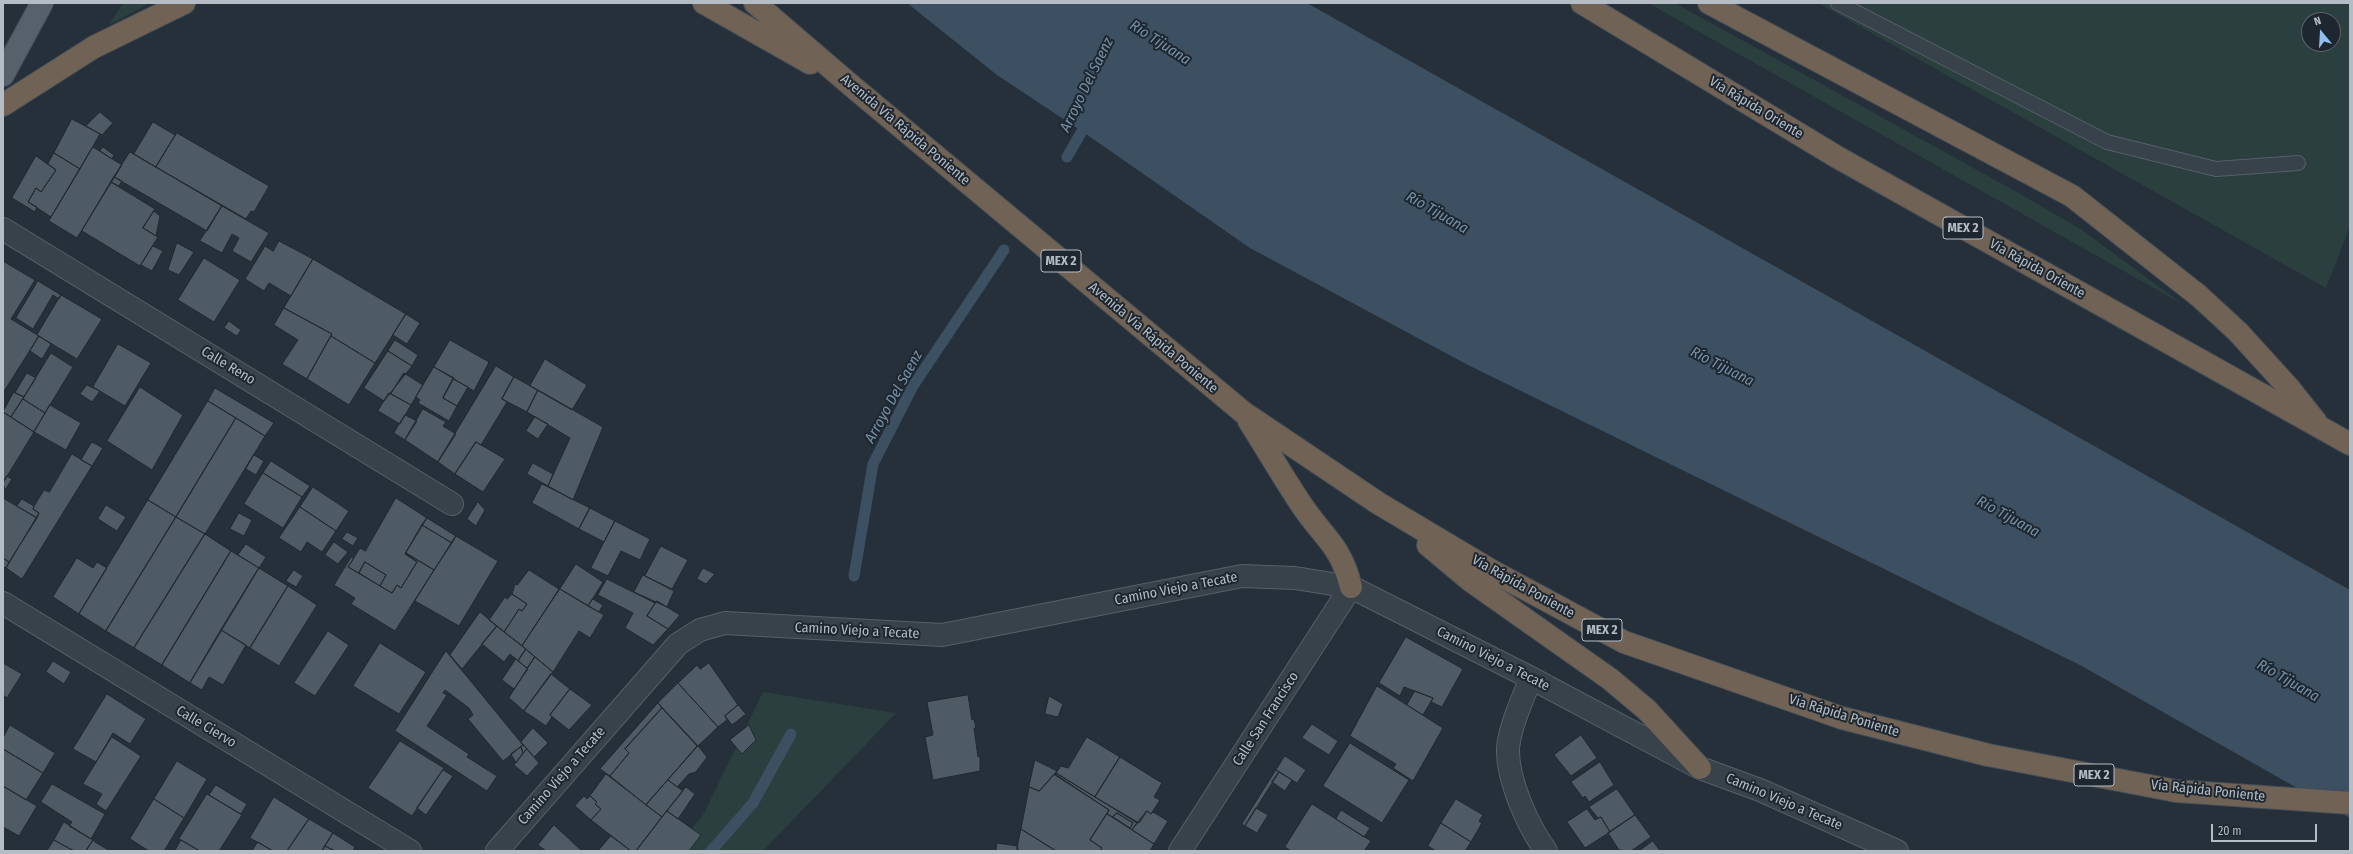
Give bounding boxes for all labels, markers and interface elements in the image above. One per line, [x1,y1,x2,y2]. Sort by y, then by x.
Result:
north arrow [2301,12,2341,52]
text: N [2312,14,2323,28]
water label: Río Tijuana [1126,17,1194,69]
water label: Arroyo Del Saenz [1056,35,1118,135]
street label: Avenida Vía Rápida Poniente [837,71,973,189]
street label: Vía Rápida Oriente [1706,73,1806,143]
water label: Río Tijuana [1403,188,1471,238]
road number: MEX 2 [1943,217,1983,239]
street label: Vía Rápida Oriente [1986,236,2088,302]
road number: MEX 2 [1041,250,1081,272]
street label: Avenida Vía Rápida Poniente [1085,279,1221,397]
street label: Calle Reno [198,343,258,389]
water label: Río Tijuana [1687,343,1757,391]
water label: Arroyo Del Saenz [861,348,927,446]
water label: Río Tijuana [1974,492,2042,542]
street label: Vía Rápida Poniente [1469,552,1577,622]
street label: Camino Viejo a Tecate [1113,569,1239,609]
street label: Camino Viejo a Tecate [794,619,920,643]
road number: MEX 2 [1582,619,1622,641]
street label: Camino Viejo a Tecate [1434,623,1552,695]
water label: Río Tijuana [2254,656,2322,706]
street label: Calle San Francisco [1229,669,1303,769]
street label: Vía Rápida Poniente [1787,691,1901,741]
street label: Calle Ciervo [173,702,239,752]
street label: Camino Viejo a Tecate [515,723,609,829]
road number: MEX 2 [2074,764,2114,786]
street label: Camino Viejo a Tecate [1723,770,1845,834]
street label: Vía Rápida Poniente [2150,777,2266,805]
scale bar [2213,816,2319,842]
text: 20 m [2218,824,2242,838]

